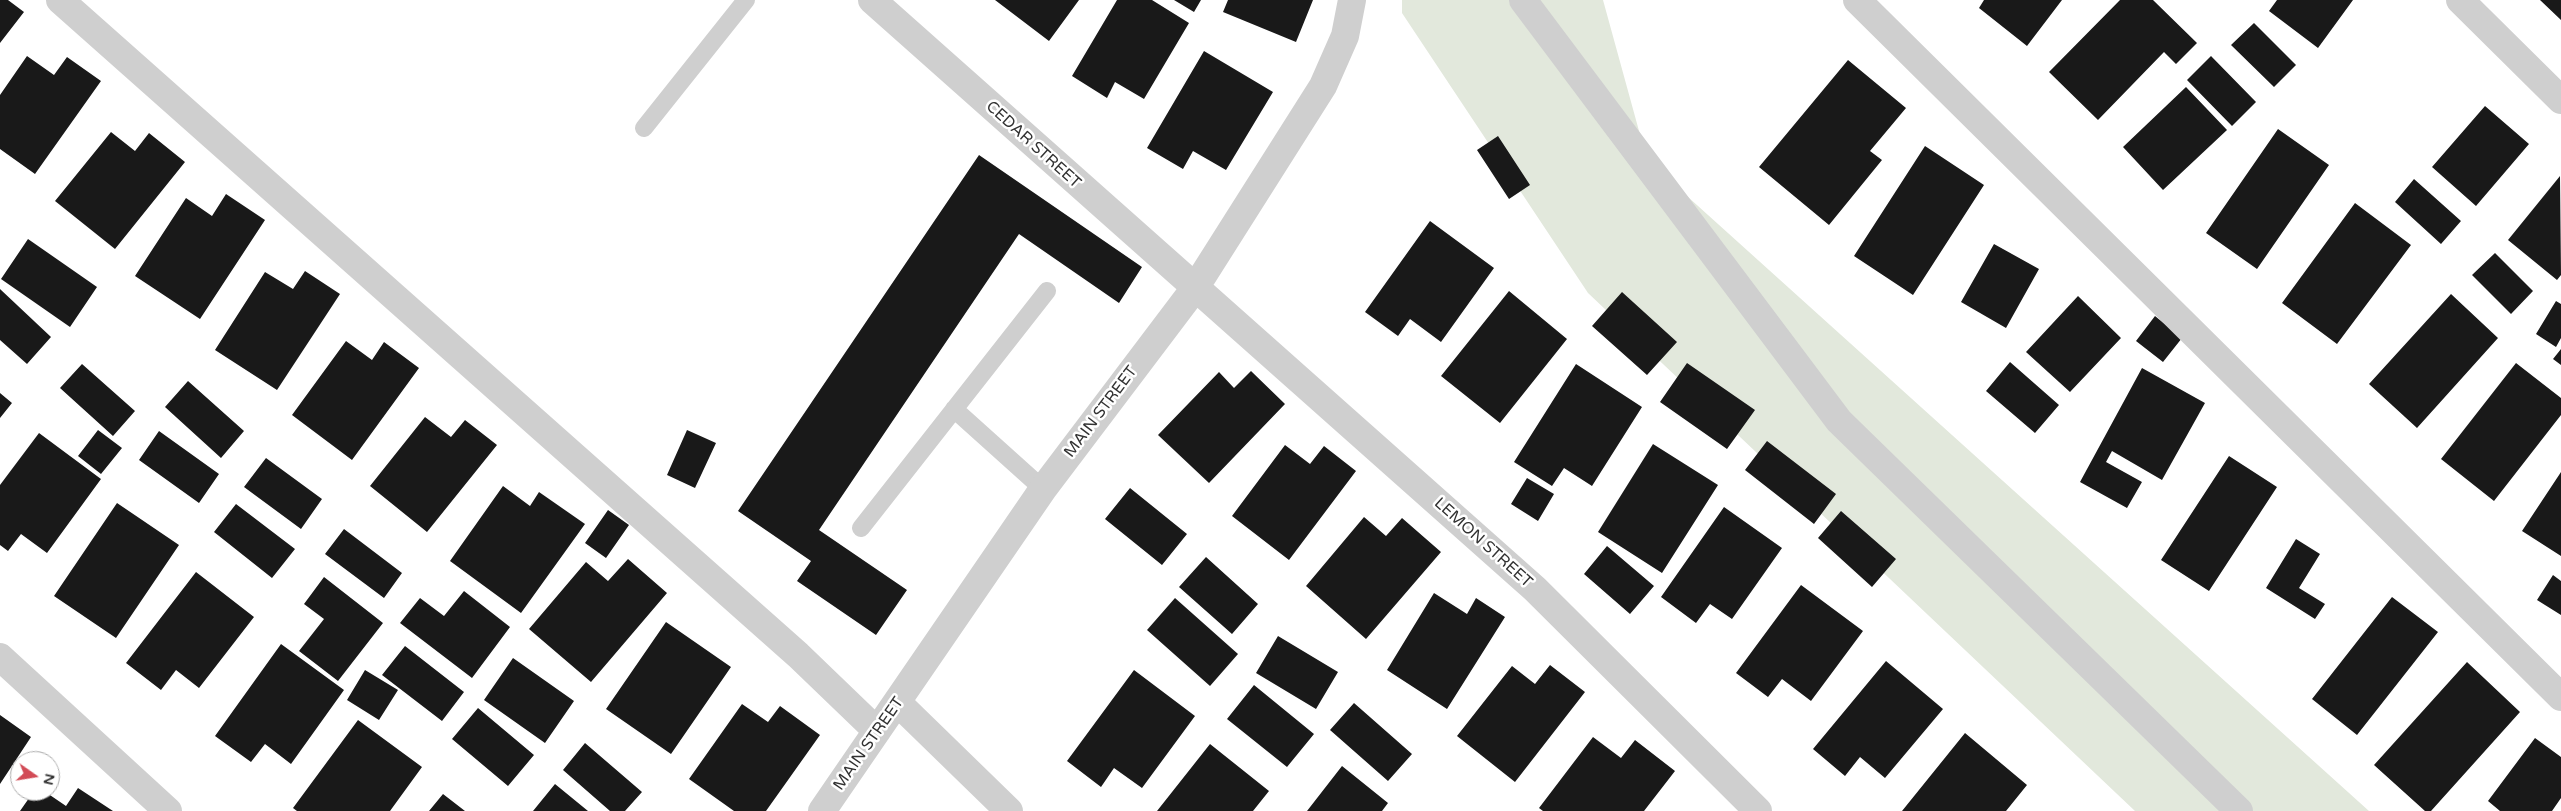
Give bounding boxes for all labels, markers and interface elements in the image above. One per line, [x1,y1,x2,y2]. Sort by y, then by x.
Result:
street label: CEDAR STREET [982,97,1084,193]
street label: MAIN STREET [1060,362,1142,462]
street label: LEMON STREET [1430,494,1536,592]
street label: MAIN STREET [830,694,908,794]
north arrow [10,751,60,801]
text: N [40,772,59,787]

